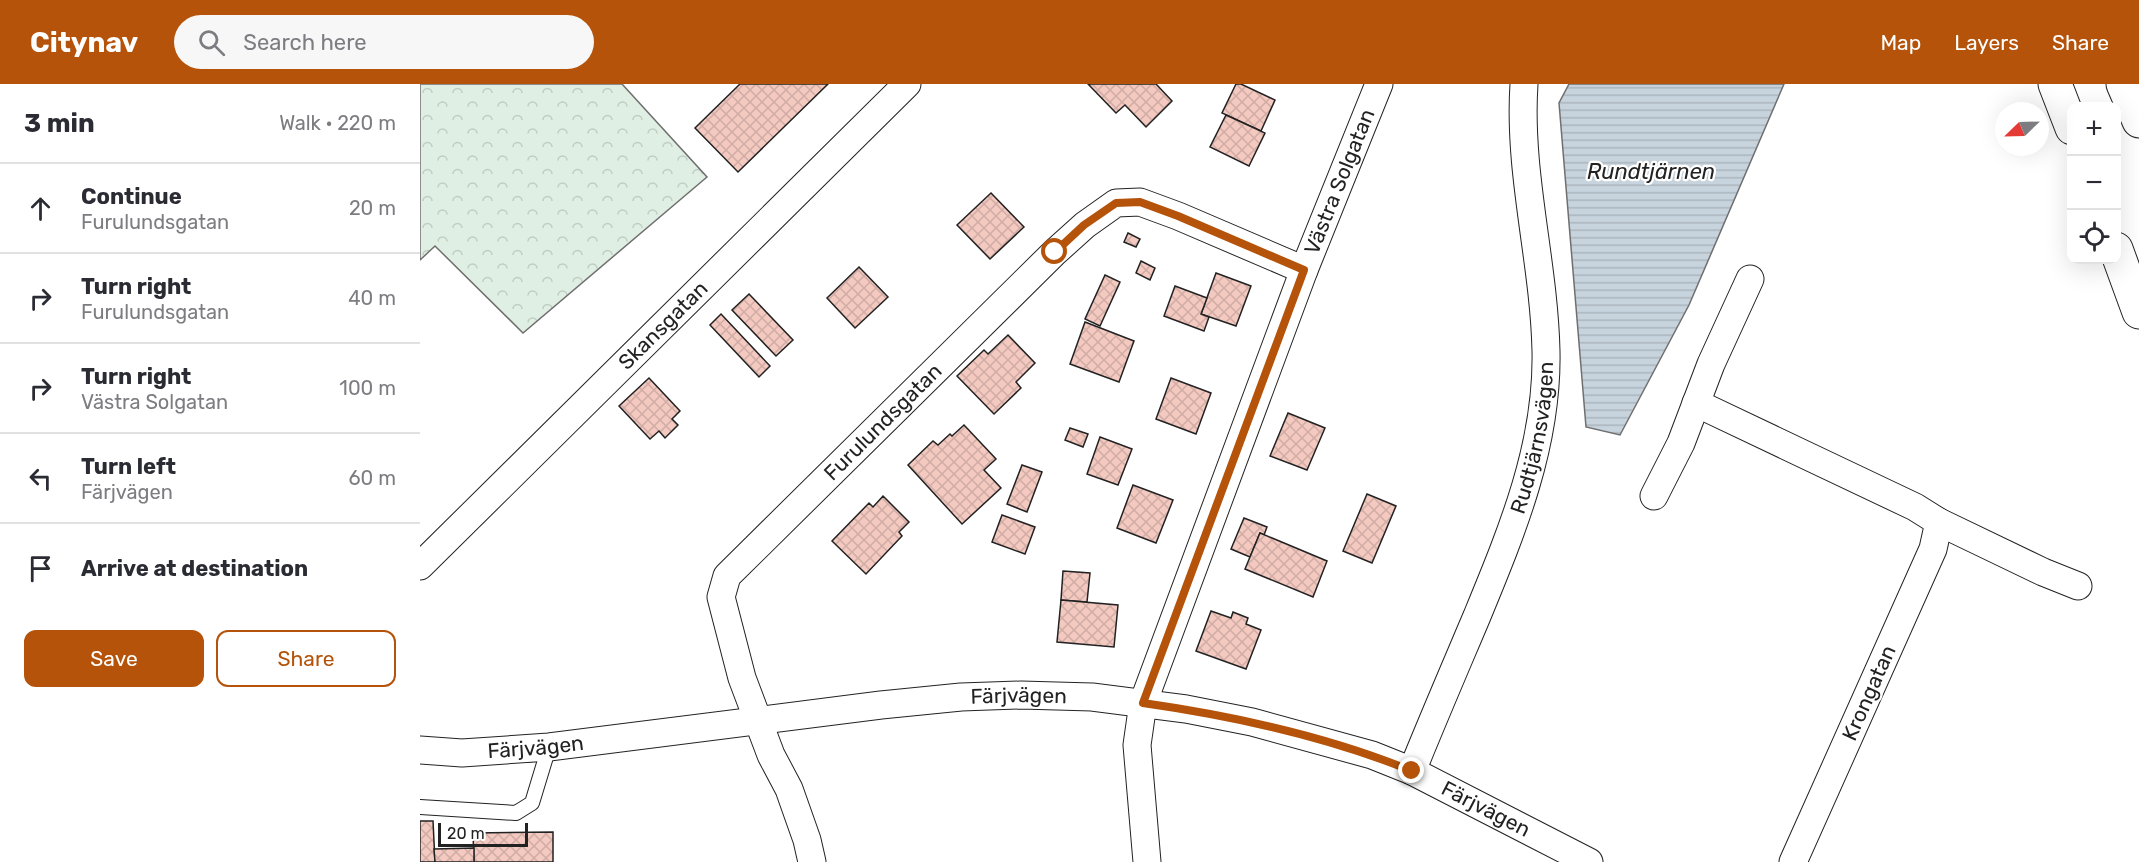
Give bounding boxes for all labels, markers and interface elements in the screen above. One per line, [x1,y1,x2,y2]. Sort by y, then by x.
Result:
search box [174,15,594,69]
text: Citynav [30,26,138,59]
icon: search [195,26,228,59]
text: Search here [243,29,367,56]
text: Map [1880,30,1921,55]
text: Layers [1954,30,2019,55]
text: Share [2052,30,2109,55]
north arrow [1995,102,2049,156]
map controls [2067,102,2121,264]
button: + [2067,102,2121,156]
street label: Västra Solgatan [1299,105,1380,258]
text: 3 min [24,108,95,139]
text: Walk · 220 m [279,111,396,135]
button: − [2067,156,2121,210]
water label: Rundtjärnen [1587,158,1715,185]
text: Continue [81,183,182,210]
icon: ahead [24,192,57,225]
text: 20 m [349,196,396,220]
text: Furulundsgatan [81,210,229,234]
button: locate [2067,210,2121,264]
route start [1041,238,1067,264]
text: Turn right [81,273,191,300]
street label: Skansgatan [613,276,713,375]
icon: right [24,282,57,315]
text: 40 m [348,286,396,310]
text: Furulundsgatan [81,300,229,324]
street label: Furulundsgatan [818,358,947,485]
street label: Rudtjärnsvägen [1505,361,1558,517]
text: Turn right [81,363,191,390]
icon: right [24,372,57,405]
text: 100 m [339,376,396,400]
text: Västra Solgatan [81,390,228,414]
text: Turn left [81,453,176,480]
icon: left [24,462,57,495]
text: 60 m [349,466,396,490]
text: Färjvägen [81,480,173,504]
icon: arrive [24,552,57,585]
text: Arrive at destination [81,555,308,582]
button: Save [24,630,204,687]
button: Share [216,630,396,687]
street label: Krongatan [1836,641,1901,744]
street label: Färjvägen [970,682,1067,709]
street label: Färjvägen [487,730,585,763]
route end [1398,757,1424,783]
street label: Färjvägen [1437,775,1535,842]
scale bar [438,820,528,848]
text: 20 m [447,824,485,843]

